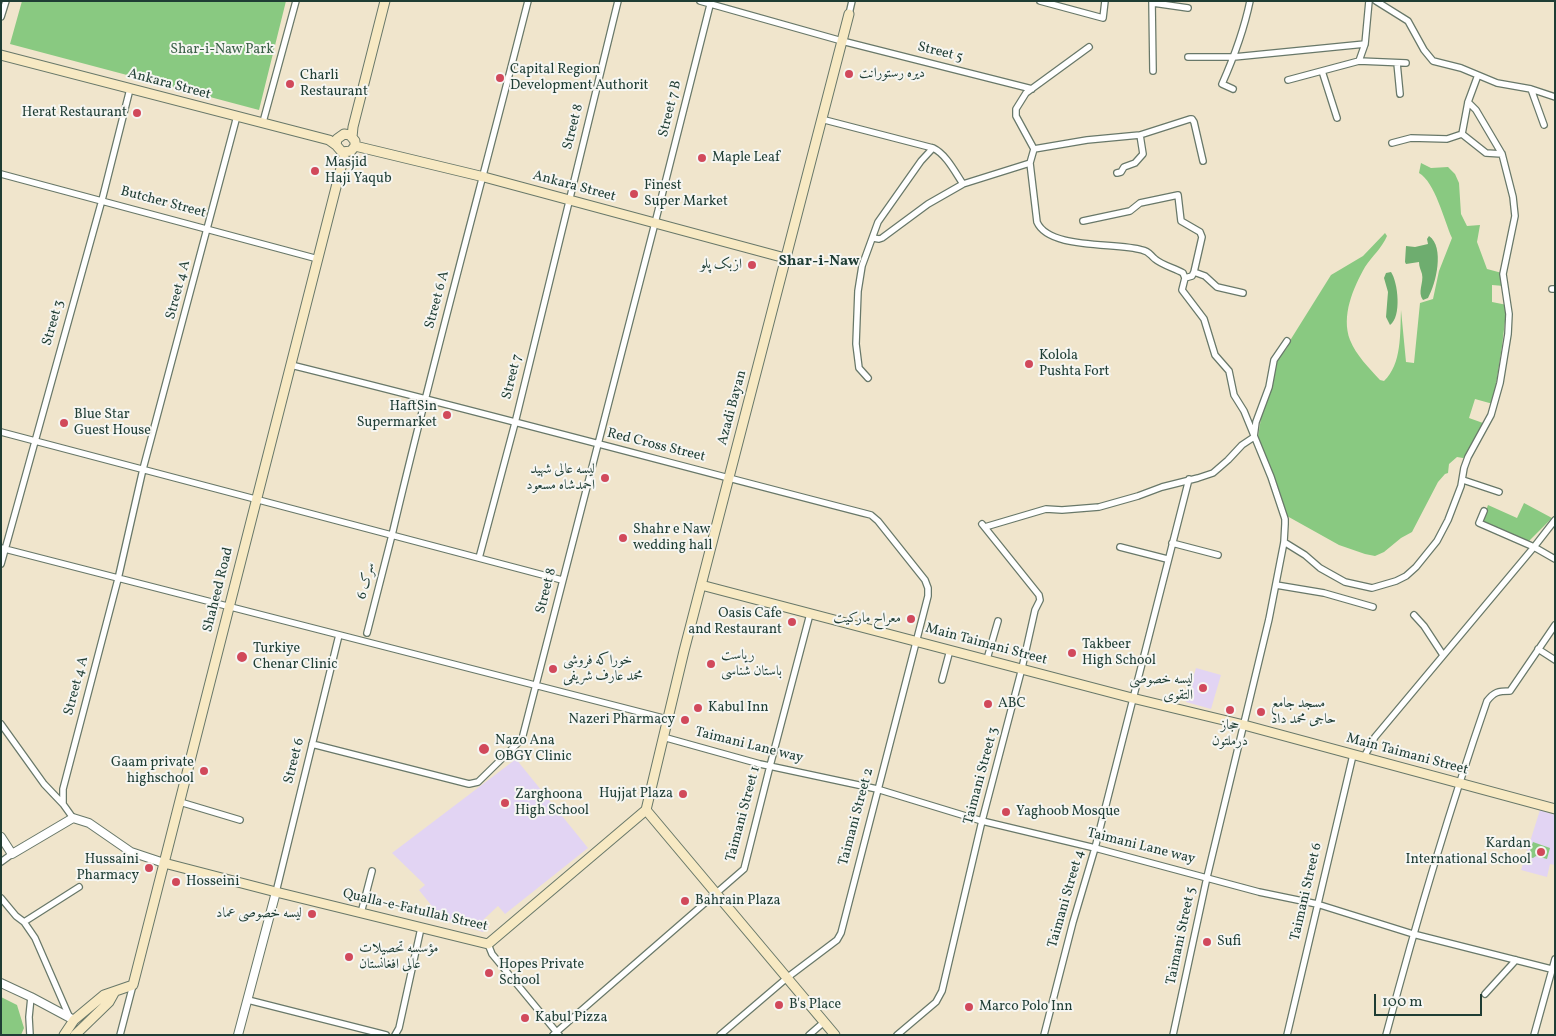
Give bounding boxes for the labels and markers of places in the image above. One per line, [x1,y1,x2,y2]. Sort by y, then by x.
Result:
place label: Capital Region Development Authorit [510,62,649,94]
place label: دیره رستورانت [859,66,925,82]
place label: Charli Restaurant [300,68,368,100]
marker: دیره رستورانت [843,68,855,80]
marker: Capital Region Development Authorit [494,72,506,84]
marker: Charli Restaurant [284,78,296,90]
place label: Herat Restaurant [22,105,127,121]
marker: Herat Restaurant [131,107,143,119]
place label: Maple Leaf [712,150,780,166]
marker: Maple Leaf [696,152,708,164]
place label: Masjid Haji Yaqub [325,155,392,188]
marker: Masjid Haji Yaqub [309,165,321,177]
place label: Finest Super Market [644,178,728,210]
marker: Finest Super Market [628,188,640,200]
place label: ازبک پلو [700,257,742,273]
marker: ازبک پلو [746,259,758,271]
place label: Kolola Pushta Fort [1039,348,1109,381]
marker: Kolola Pushta Fort [1023,358,1035,370]
place label: HaftSin Supermarket [357,399,437,432]
place label: Blue Star Guest House [74,407,151,440]
marker: HaftSin Supermarket [441,409,453,421]
marker: Blue Star Guest House [58,417,70,429]
place label: لیسه عالی شهید احمدشاه مسعود [526,462,595,494]
marker: لیسه عالی شهید احمدشاه مسعود [599,472,611,484]
place label: Shahr e Naw wedding hall [633,522,712,554]
marker: Shahr e Naw wedding hall [617,532,629,544]
place label: Oasis Cafe and Restaurant [688,606,782,638]
place label: معراح مارکیت [833,611,901,627]
marker: معراح مارکیت [905,613,917,625]
marker: Oasis Cafe and Restaurant [786,616,798,628]
place label: Takbeer High School [1082,637,1156,670]
place label: Turkiye Chenar Clinic [253,641,337,674]
marker: Takbeer High School [1066,647,1078,659]
place label: ریاست باستان شناسی [721,648,782,680]
marker: Turkiye Chenar Clinic [235,650,249,664]
place label: خوراکه فروشی محمد عارف شریفی [563,653,643,686]
marker: ریاست باستان شناسی [705,658,717,670]
marker: خوراکه فروشی محمد عارف شریفی [547,663,559,675]
place label: لیسه خصوصی التقوی [1129,672,1193,704]
marker: لیسه خصوصی التقوی [1197,682,1209,694]
place label: ABC [998,696,1026,712]
place label: مسجد جامع حاجی محمد داد [1271,696,1336,729]
marker: ABC [982,698,994,710]
place label: Kabul Inn [708,700,769,716]
marker: Kabul Inn [692,702,704,714]
marker: حجاز درملتون [1224,704,1236,716]
marker: مسجد جامع حاجی محمد داد [1255,706,1267,718]
place label: Nazeri Pharmacy [569,712,675,728]
marker: Nazeri Pharmacy [679,714,691,726]
place label: حجاز درملتون [1212,718,1248,750]
place label: Nazo Ana OBGY Clinic [495,733,572,766]
marker: Nazo Ana OBGY Clinic [477,742,491,756]
place label: Gaam private highschool [111,755,194,788]
marker: Gaam private highschool [198,765,210,777]
place label: Hujjat Plaza [599,786,673,802]
place label: Zarghoona High School [515,787,589,820]
marker: Hujjat Plaza [677,788,689,800]
marker: Zarghoona High School [499,797,511,809]
place label: Yaghoob Mosque [1016,804,1120,820]
marker: Yaghoob Mosque [1000,806,1012,818]
place label: Kardan International School [1405,836,1531,869]
marker: Kardan International School [1535,846,1547,858]
place label: Hussaini Pharmacy [76,852,139,884]
marker: Hussaini Pharmacy [143,862,155,874]
place label: Hosseini [186,874,239,890]
marker: Hosseini [170,876,182,888]
place label: Bahrain Plaza [695,893,781,909]
marker: Bahrain Plaza [679,895,691,907]
place label: لیسه خصوصی عماد [216,906,302,922]
marker: لیسه خصوصی عماد [306,908,318,920]
place label: Sufi [1217,934,1241,950]
marker: Sufi [1201,936,1213,948]
place label: مؤسسه تحصیلات عالی افغانستان [359,941,438,974]
marker: مؤسسه تحصیلات عالی افغانستان [343,951,355,963]
place label: Hopes Private School [499,957,584,990]
marker: Hopes Private School [483,967,495,979]
place label: B's Place [789,997,841,1013]
marker: B's Place [773,999,785,1011]
place label: Marco Polo Inn [979,999,1073,1015]
marker: Marco Polo Inn [963,1001,975,1013]
place label: Kabul Pizza [535,1010,607,1026]
marker: Kabul Pizza [519,1012,531,1024]

